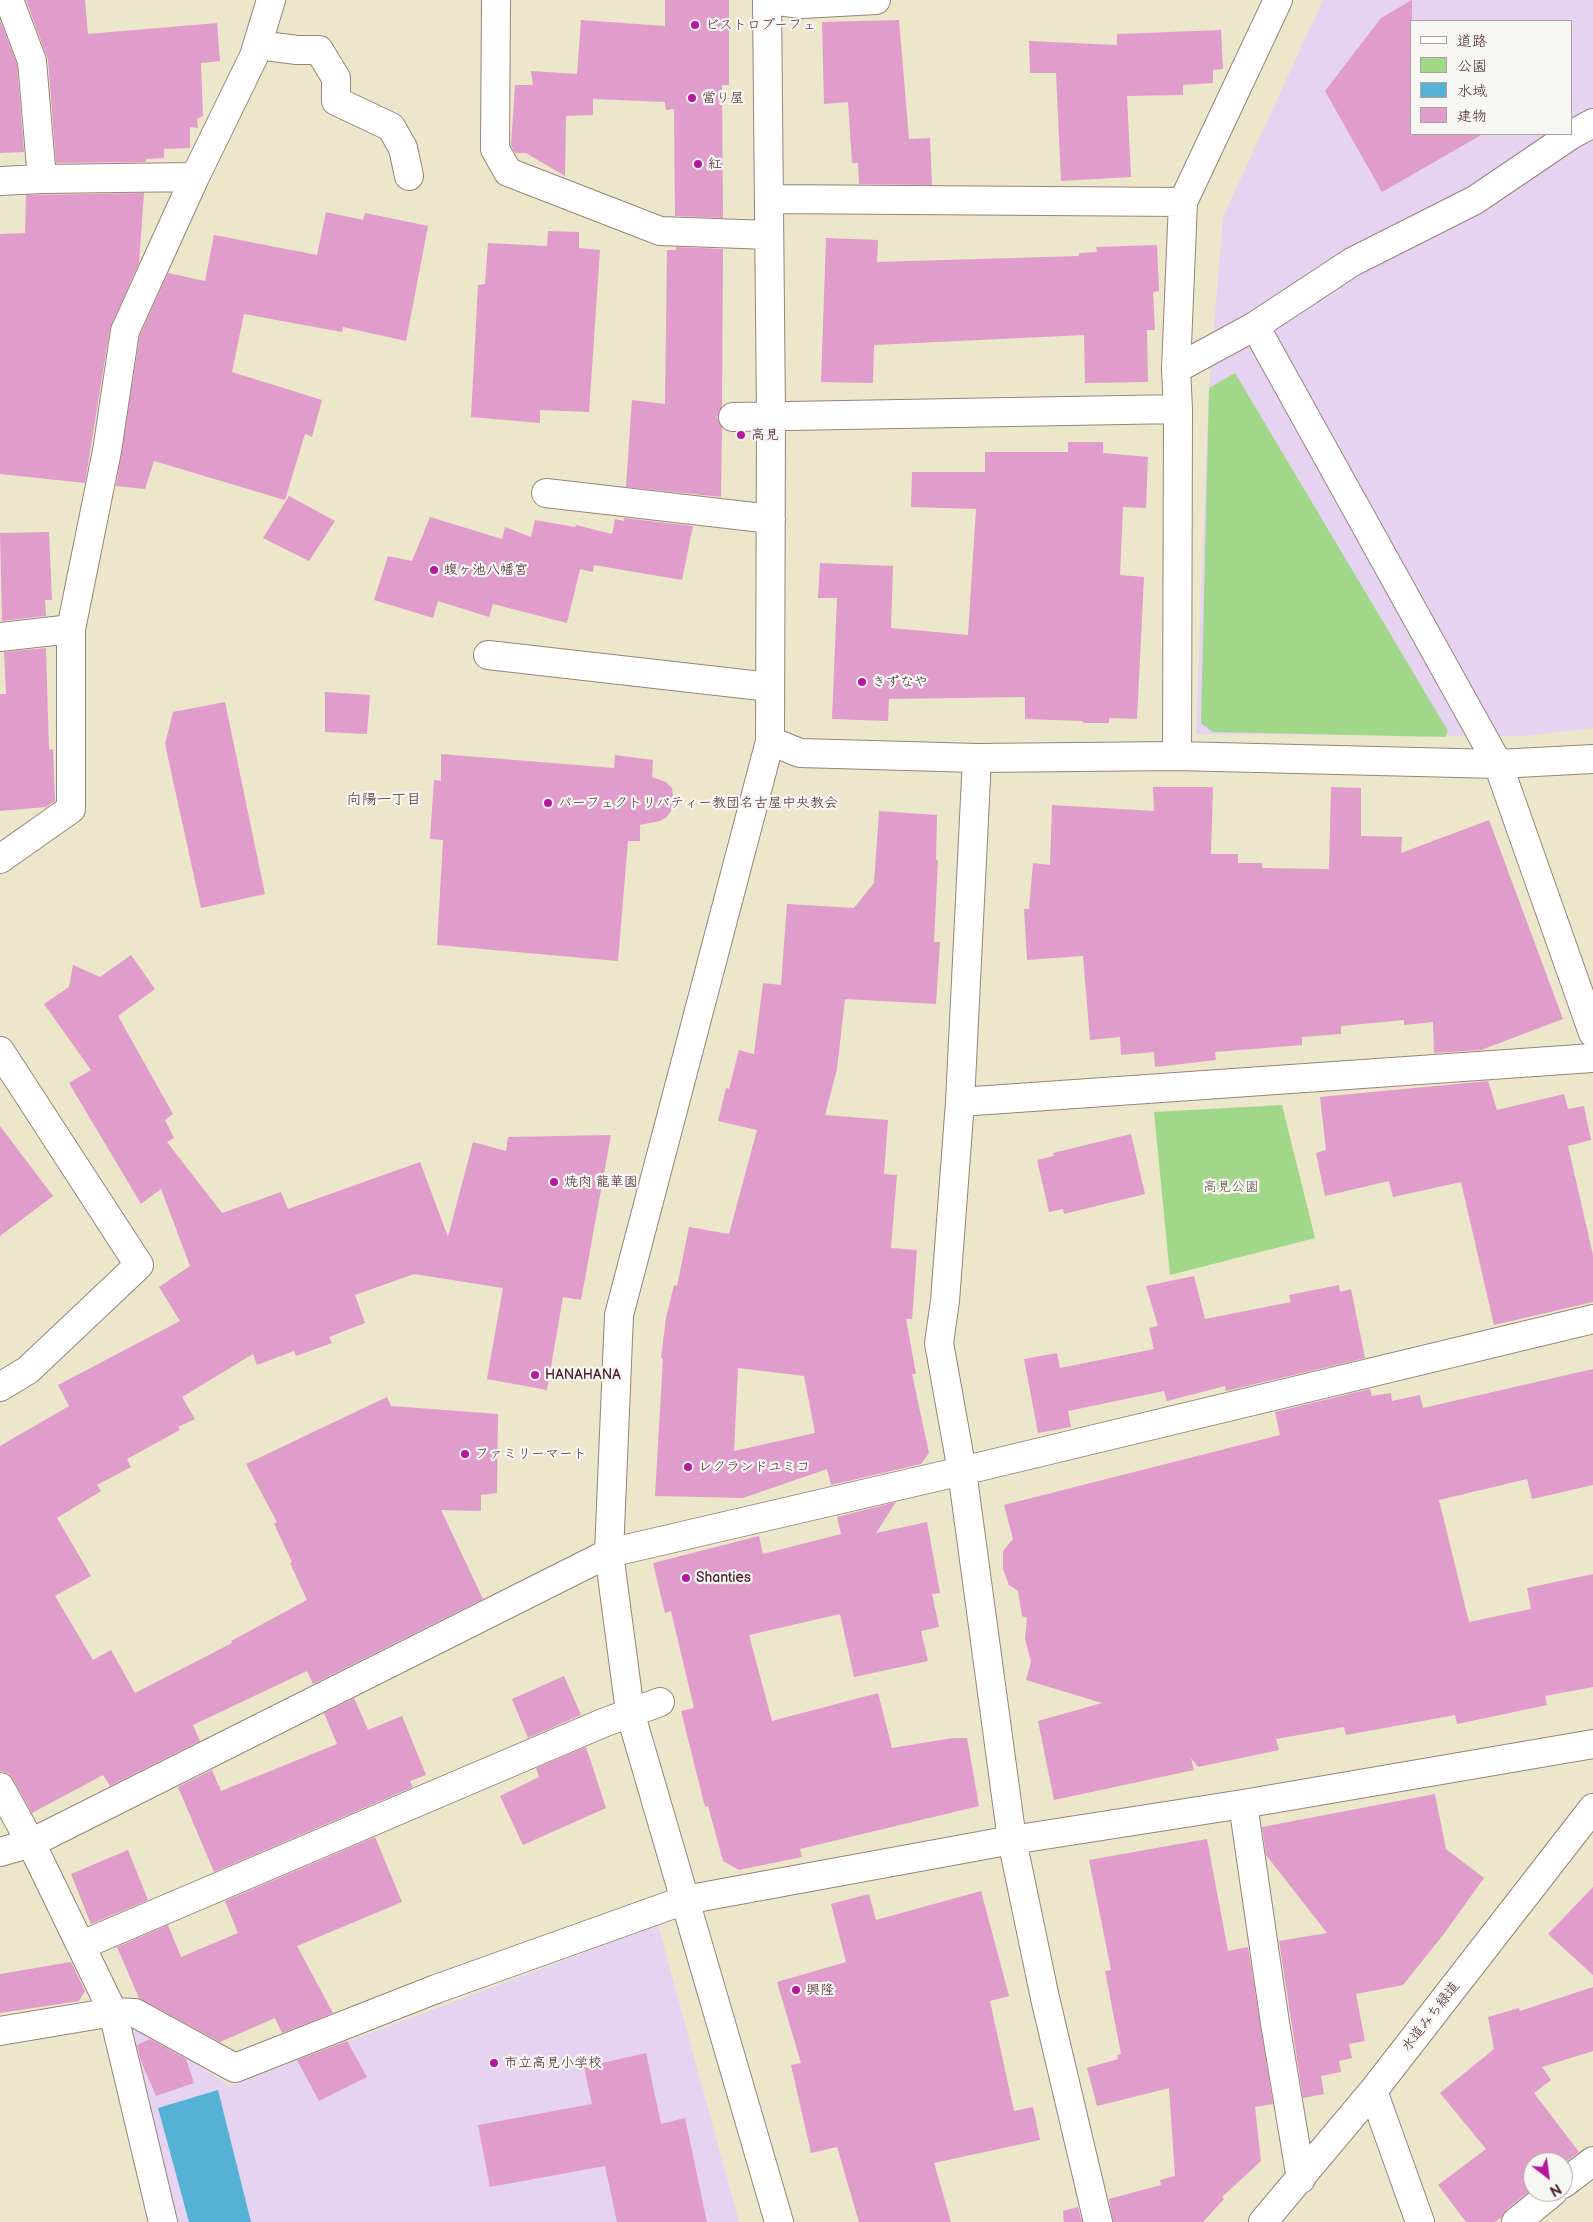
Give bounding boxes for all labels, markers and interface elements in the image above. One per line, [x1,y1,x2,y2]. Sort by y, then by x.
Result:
place label: ビストロプーフェ [705,17,816,33]
marker: ビストロプーフェ [689,19,701,31]
legend [1410,20,1573,135]
text: 道路 [1457,32,1487,51]
text: 公園 [1457,57,1487,76]
text: 水域 [1457,82,1487,101]
place label: 當り屋 [702,90,744,106]
marker: 當り屋 [686,92,698,104]
text: 建物 [1457,107,1487,126]
place label: 紅 [708,156,722,172]
marker: 紅 [692,158,704,170]
place label: 高見 [751,427,779,443]
marker: 高見 [735,429,747,441]
place label: 蝮ヶ池八幡宮 [444,562,528,578]
marker: 蝮ヶ池八幡宮 [428,564,440,576]
place label: きずなや [872,674,928,690]
marker: きずなや [856,676,868,688]
district label: 向陽一丁目 [347,791,421,809]
place label: パーフェクトリバティー教団名古屋中央教会 [558,795,838,811]
marker: パーフェクトリバティー教団名古屋中央教会 [542,797,554,809]
place label: 焼肉 龍華園 [564,1174,638,1190]
marker: 焼肉 龍華園 [548,1176,560,1188]
park label: 高見公園 [1203,1179,1259,1195]
place label: HANAHANA [545,1367,621,1383]
marker: HANAHANA [529,1369,541,1381]
place label: ファミリーマート [475,1446,587,1462]
marker: ファミリーマート [459,1448,471,1460]
place label: レクランドユミコ [698,1459,810,1475]
marker: レクランドユミコ [682,1461,694,1473]
place label: Shanties [696,1570,751,1586]
marker: Shanties [680,1572,692,1584]
street label: 水道みち緑道 [1399,1979,1463,2055]
place label: 興隆 [806,1982,834,1998]
marker: 興隆 [790,1984,802,1996]
place label: 市立高見小学校 [504,2055,602,2071]
marker: 市立高見小学校 [488,2057,500,2069]
north arrow [1523,2152,1573,2202]
text: N [1546,2180,1564,2200]

